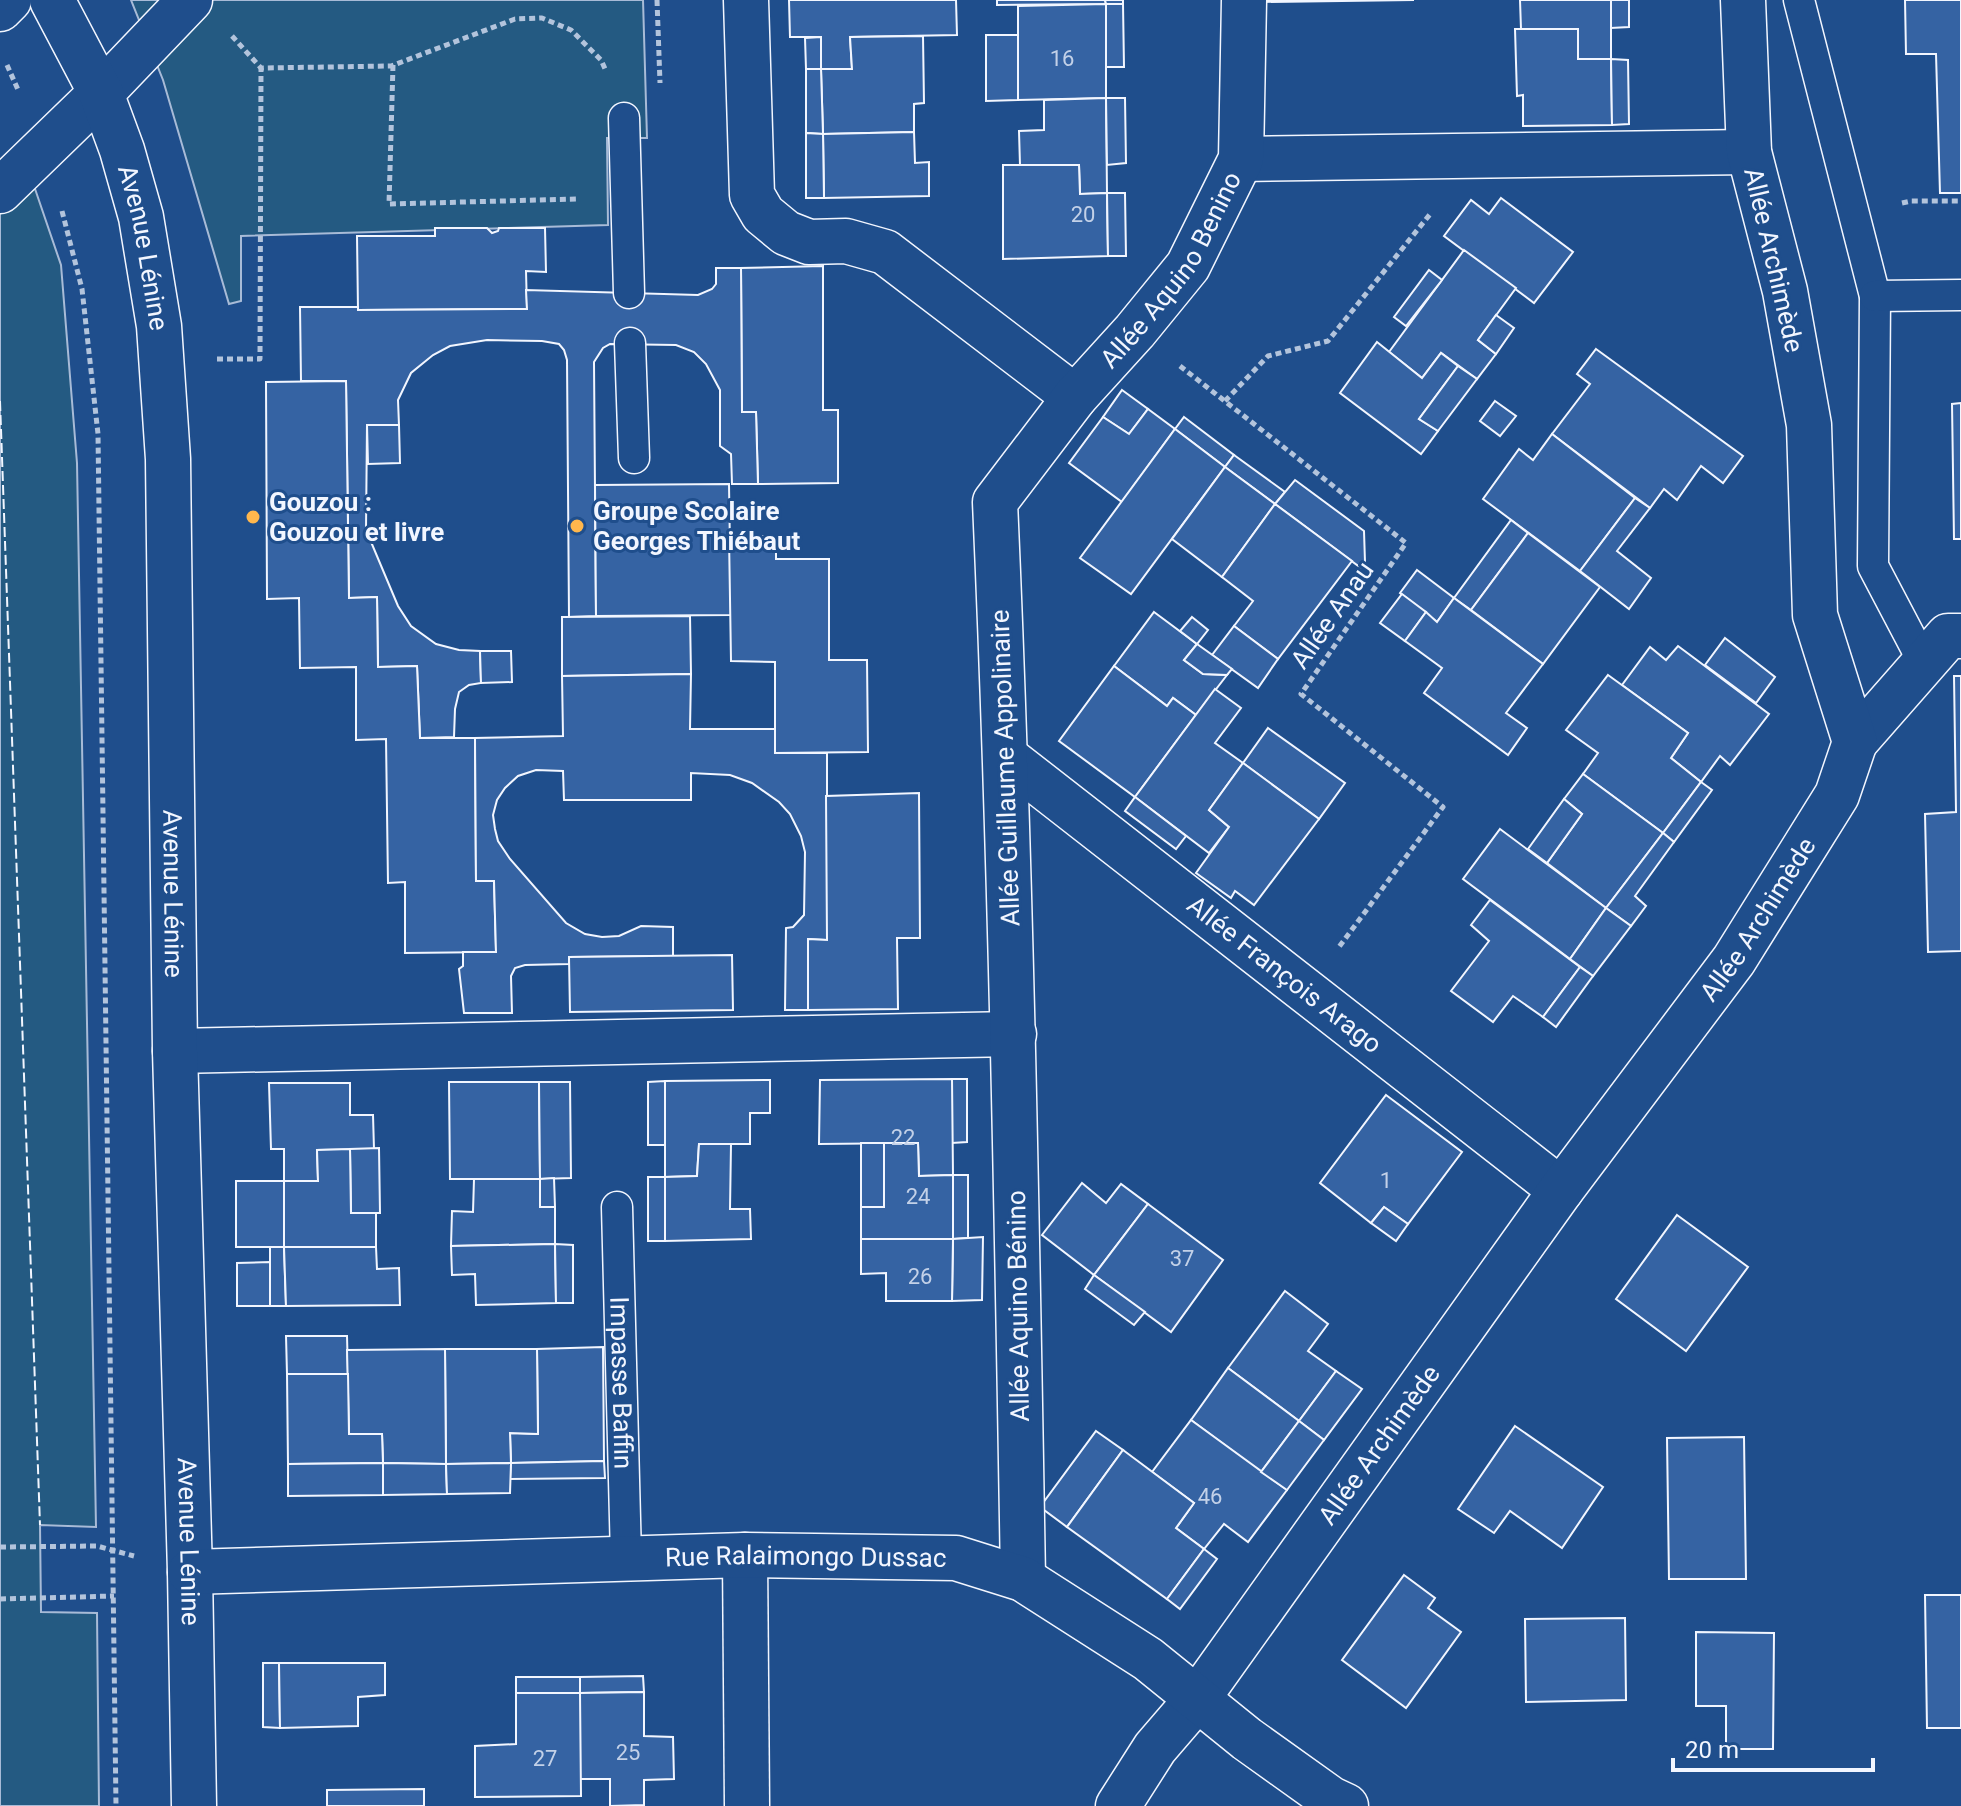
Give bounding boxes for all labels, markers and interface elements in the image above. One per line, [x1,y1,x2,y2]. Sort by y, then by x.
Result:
house number: 16 [1050,46,1074,71]
street label: Avenue Lénine [112,161,174,332]
street label: Allée Archimède [1738,165,1810,355]
street label: Allée Aquino Benino [1094,167,1247,374]
house number: 20 [1071,202,1095,227]
place label: Gouzou : Gouzou et livre [269,487,444,547]
place label: Groupe Scolaire Georges Thiébaut [593,496,800,556]
marker: Gouzou : Gouzou et livre [244,508,262,526]
marker: Groupe Scolaire Georges Thiébaut [568,517,586,535]
street label: Allée Anau [1284,556,1380,674]
street label: Allée Guillaume Appolinaire [984,609,1026,927]
street label: Avenue Lénine [157,809,189,978]
street label: Allée Archimède [1694,832,1822,1007]
street label: Allée François Arago [1181,889,1388,1059]
house number: 22 [891,1125,915,1150]
house number: 1 [1380,1168,1392,1193]
house number: 24 [906,1184,930,1209]
street label: Allée Aquino Bénino [1001,1190,1035,1422]
house number: 37 [1170,1246,1194,1271]
house number: 26 [908,1264,932,1289]
street label: Impasse Baffin [604,1296,639,1470]
street label: Allée Archimède [1312,1359,1446,1530]
street label: Avenue Lénine [172,1457,206,1626]
house number: 46 [1198,1484,1222,1509]
street label: Rue Ralaimongo Dussac [665,1540,947,1573]
scale bar [1673,1722,1873,1772]
text: 20 m [1685,1736,1739,1764]
house number: 25 [616,1740,640,1765]
house number: 27 [533,1746,557,1771]

